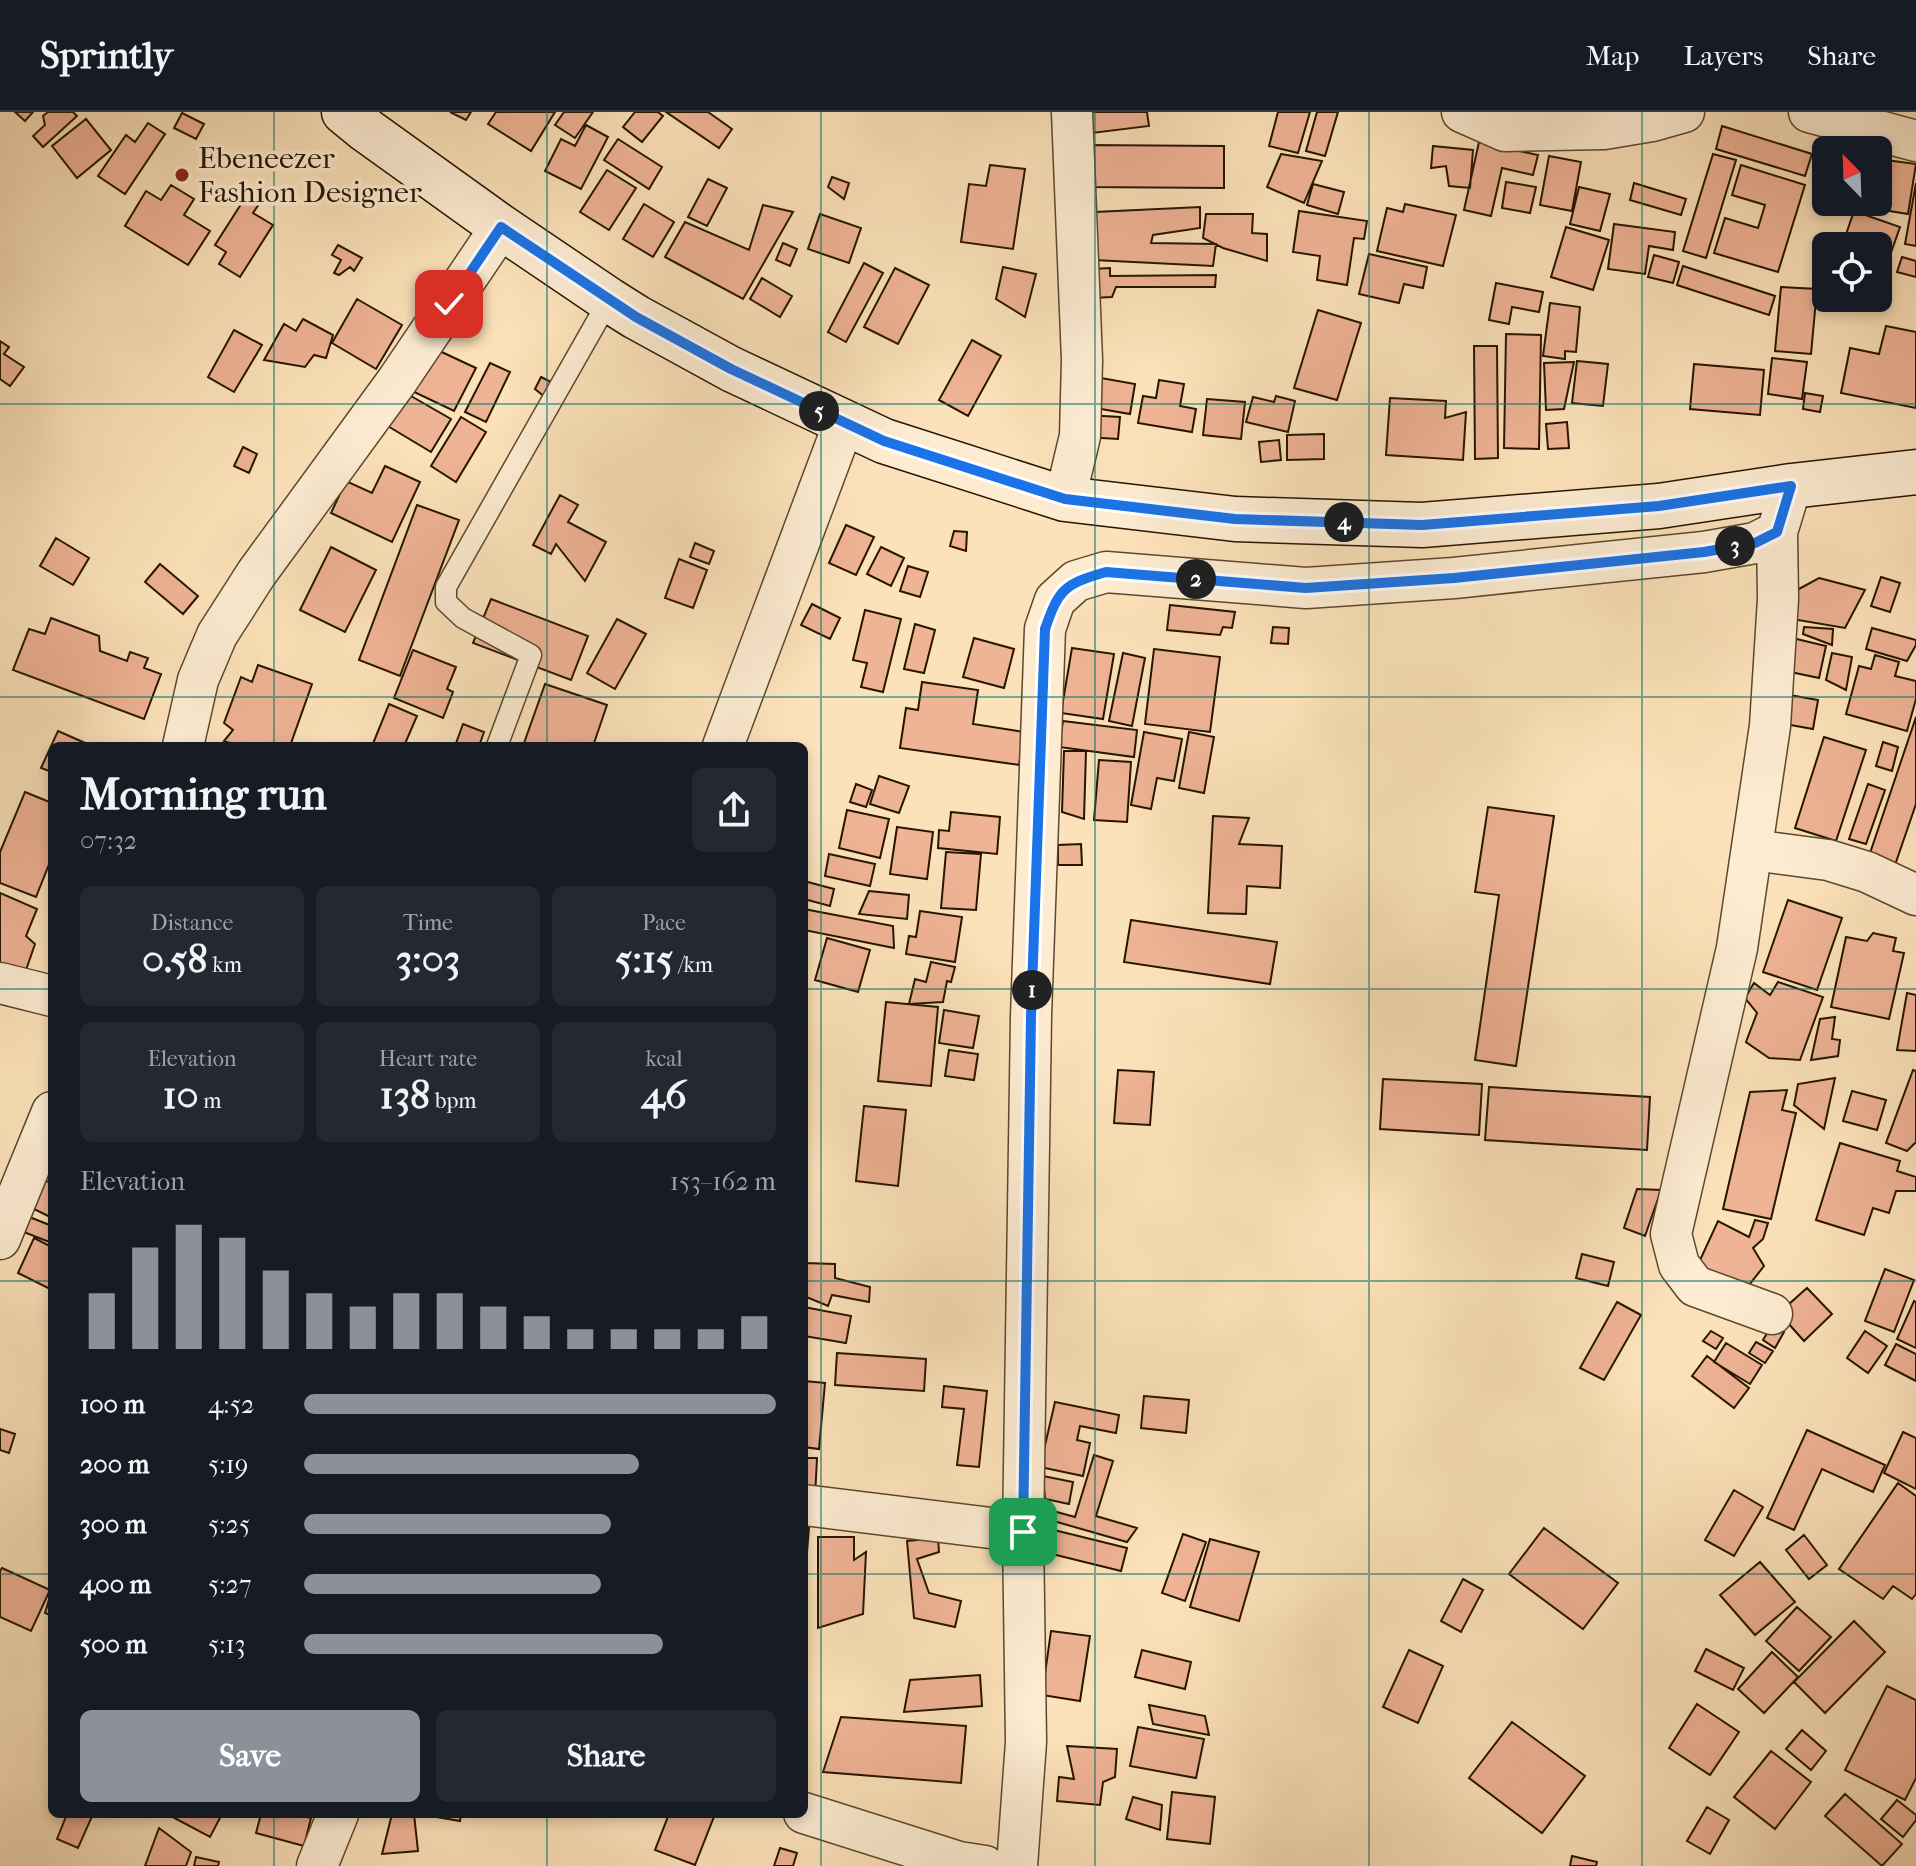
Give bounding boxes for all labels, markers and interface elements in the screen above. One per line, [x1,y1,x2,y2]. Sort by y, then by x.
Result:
text: Sprintly [40,33,173,78]
text: Map [1586,39,1639,72]
text: Layers [1683,39,1763,72]
text: Share [1807,39,1876,72]
north arrow [1812,136,1892,216]
map controls [1812,136,1892,312]
place label: Ebeneezer Fashion Designer [198,141,422,210]
marker: Ebeneezer Fashion Designer [173,166,191,184]
button: locate [1812,232,1892,312]
pin [415,270,483,338]
icon: check [427,282,471,326]
pin: 5 [799,391,839,431]
text: 5 [814,398,824,424]
pin: 4 [1324,502,1364,542]
text: 4 [1338,509,1351,535]
pin: 3 [1715,526,1755,566]
text: 3 [1730,533,1740,559]
pin: 2 [1176,559,1216,599]
text: 2 [1190,566,1202,592]
button: share [692,768,776,852]
text: Morning run [80,769,327,820]
text: 07:32 [80,825,137,856]
text: Distance [151,910,233,936]
text: Time [403,910,453,936]
text: Pace [642,910,686,936]
text: 0.58 [142,936,208,982]
text: 3:03 [396,936,460,982]
text: 5:15 [615,936,673,982]
text: km [208,952,242,978]
text: /km [673,952,713,978]
pin: 1 [1012,970,1052,1010]
text: 1 [1028,977,1036,1003]
text: Elevation [148,1046,236,1072]
text: Heart rate [379,1046,477,1072]
text: kcal [645,1046,683,1072]
text: 10 [162,1072,199,1118]
text: 138 [379,1072,430,1118]
text: 46 [641,1072,687,1118]
text: m [199,1088,222,1114]
text: bpm [430,1088,477,1114]
text: Elevation [80,1166,185,1197]
text: 153–162 m [670,1166,776,1197]
text: 100 m [80,1389,145,1420]
text: 4:52 [208,1389,254,1420]
text: 200 m [80,1449,149,1480]
text: 5:19 [208,1449,248,1480]
pin [989,1498,1057,1566]
text: 300 m [80,1509,147,1540]
text: 5:25 [208,1509,250,1540]
icon: arrive [1001,1510,1045,1554]
text: 400 m [80,1569,151,1600]
text: 5:27 [208,1569,251,1600]
text: 500 m [80,1629,147,1660]
text: 5:13 [208,1629,245,1660]
button: Save [80,1710,420,1802]
button: Share [436,1710,776,1802]

